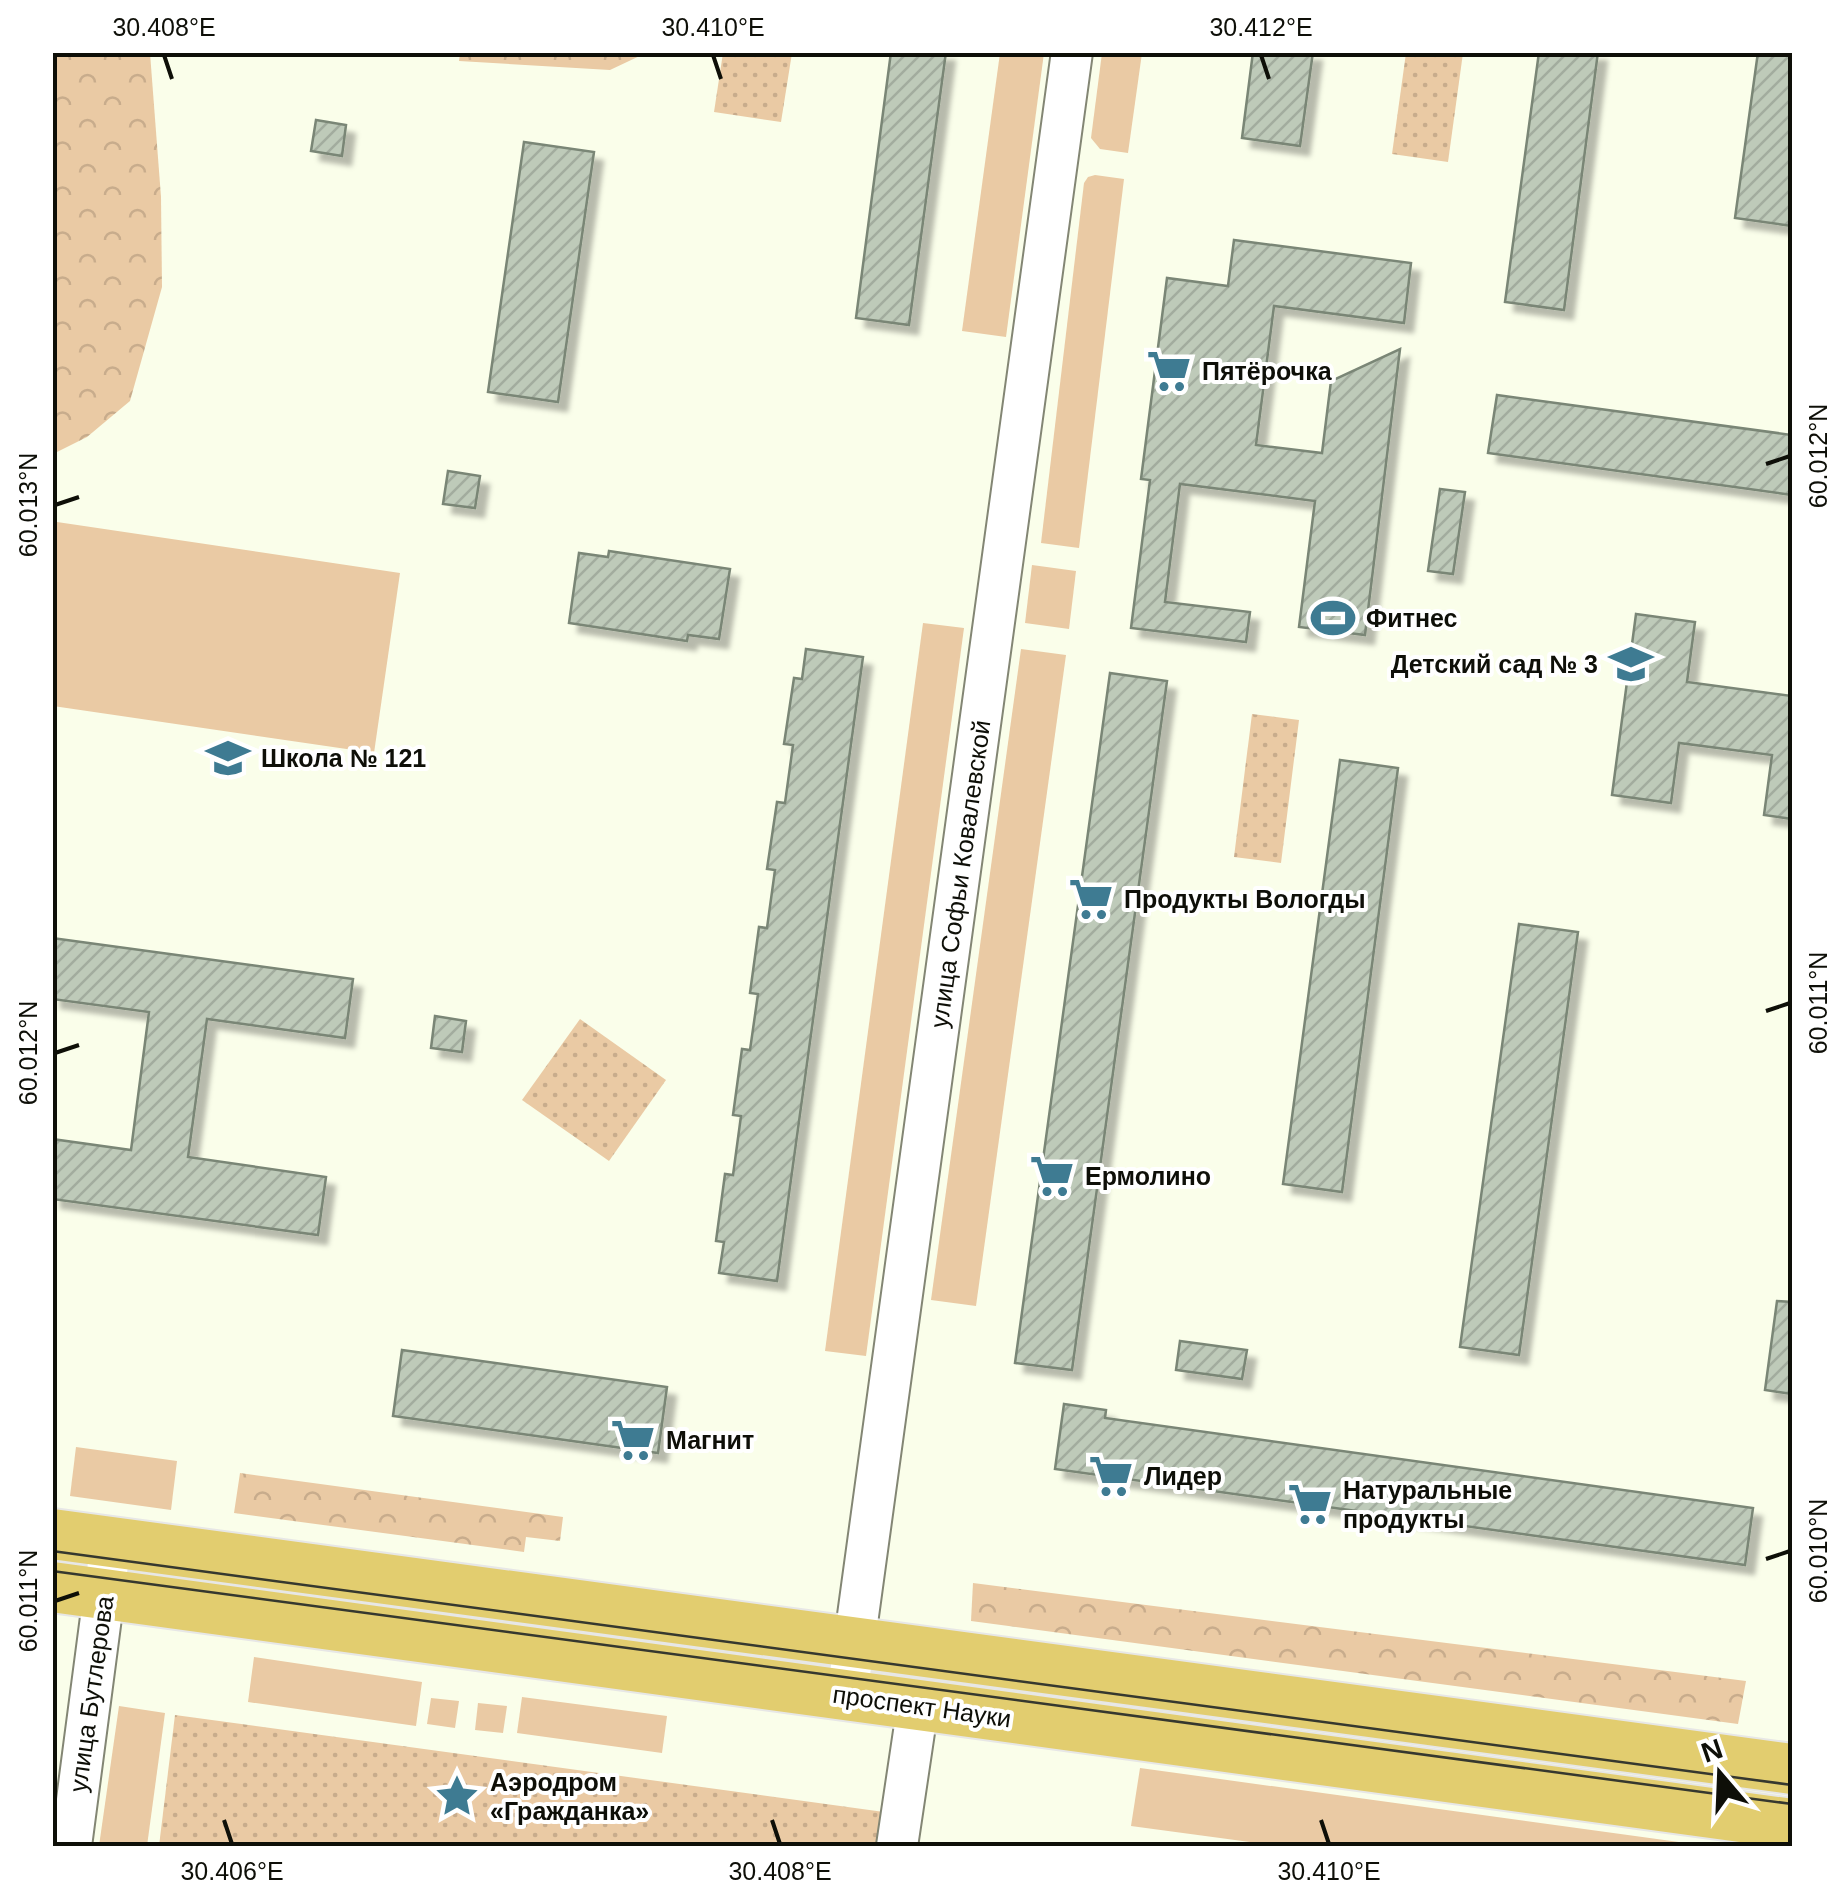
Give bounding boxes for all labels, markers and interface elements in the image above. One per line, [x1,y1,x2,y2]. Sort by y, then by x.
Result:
text: 30.408°E [112,13,216,41]
text: 30.410°E [661,13,765,41]
text: 30.412°E [1209,13,1313,41]
supermarket icon: Пятёрочка [1145,347,1193,395]
place label: Пятёрочка [1202,357,1333,385]
text: 60.012°N [1804,404,1832,508]
text: 60.013°N [14,453,42,557]
sports icon: Фитнес [1309,594,1357,642]
place label: Фитнес [1366,604,1458,632]
school or university icon: Детский сад № 3 [1607,640,1655,688]
place label: Детский сад № 3 [1391,650,1598,678]
street label: улица Софьи Ковалевской [925,718,995,1030]
school or university icon: Школа № 121 [204,734,252,782]
place label: Школа № 121 [261,744,426,772]
supermarket icon: Продукты Вологды [1067,875,1115,923]
place label: Продукты Вологды [1124,885,1366,913]
text: 60.011°N [1804,952,1832,1054]
text: 60.012°N [14,1001,42,1105]
supermarket icon: Ермолино [1028,1152,1076,1200]
place label: Ермолино [1085,1162,1211,1190]
supermarket icon: Магнит [609,1416,657,1464]
place label: Магнит [666,1426,754,1454]
supermarket icon: Лидер [1087,1452,1135,1500]
place label: Лидер [1144,1462,1222,1490]
place label: Натуральные продукты [1343,1476,1512,1533]
supermarket icon: Натуральные продукты [1286,1480,1334,1528]
text: 60.010°N [1804,1499,1832,1603]
text: 60.011°N [14,1550,42,1652]
street label: улица Бутлерова [63,1594,119,1794]
street label: проспект Науки [831,1680,1013,1732]
north arrow [1670,1724,1770,1824]
text: N [1697,1733,1727,1769]
place label: Аэродром «Гражданка» [490,1768,649,1825]
place icon: Аэродром «Гражданка» [433,1772,481,1820]
text: 30.406°E [180,1857,284,1885]
text: 30.408°E [728,1857,832,1885]
text: 30.410°E [1277,1857,1381,1885]

